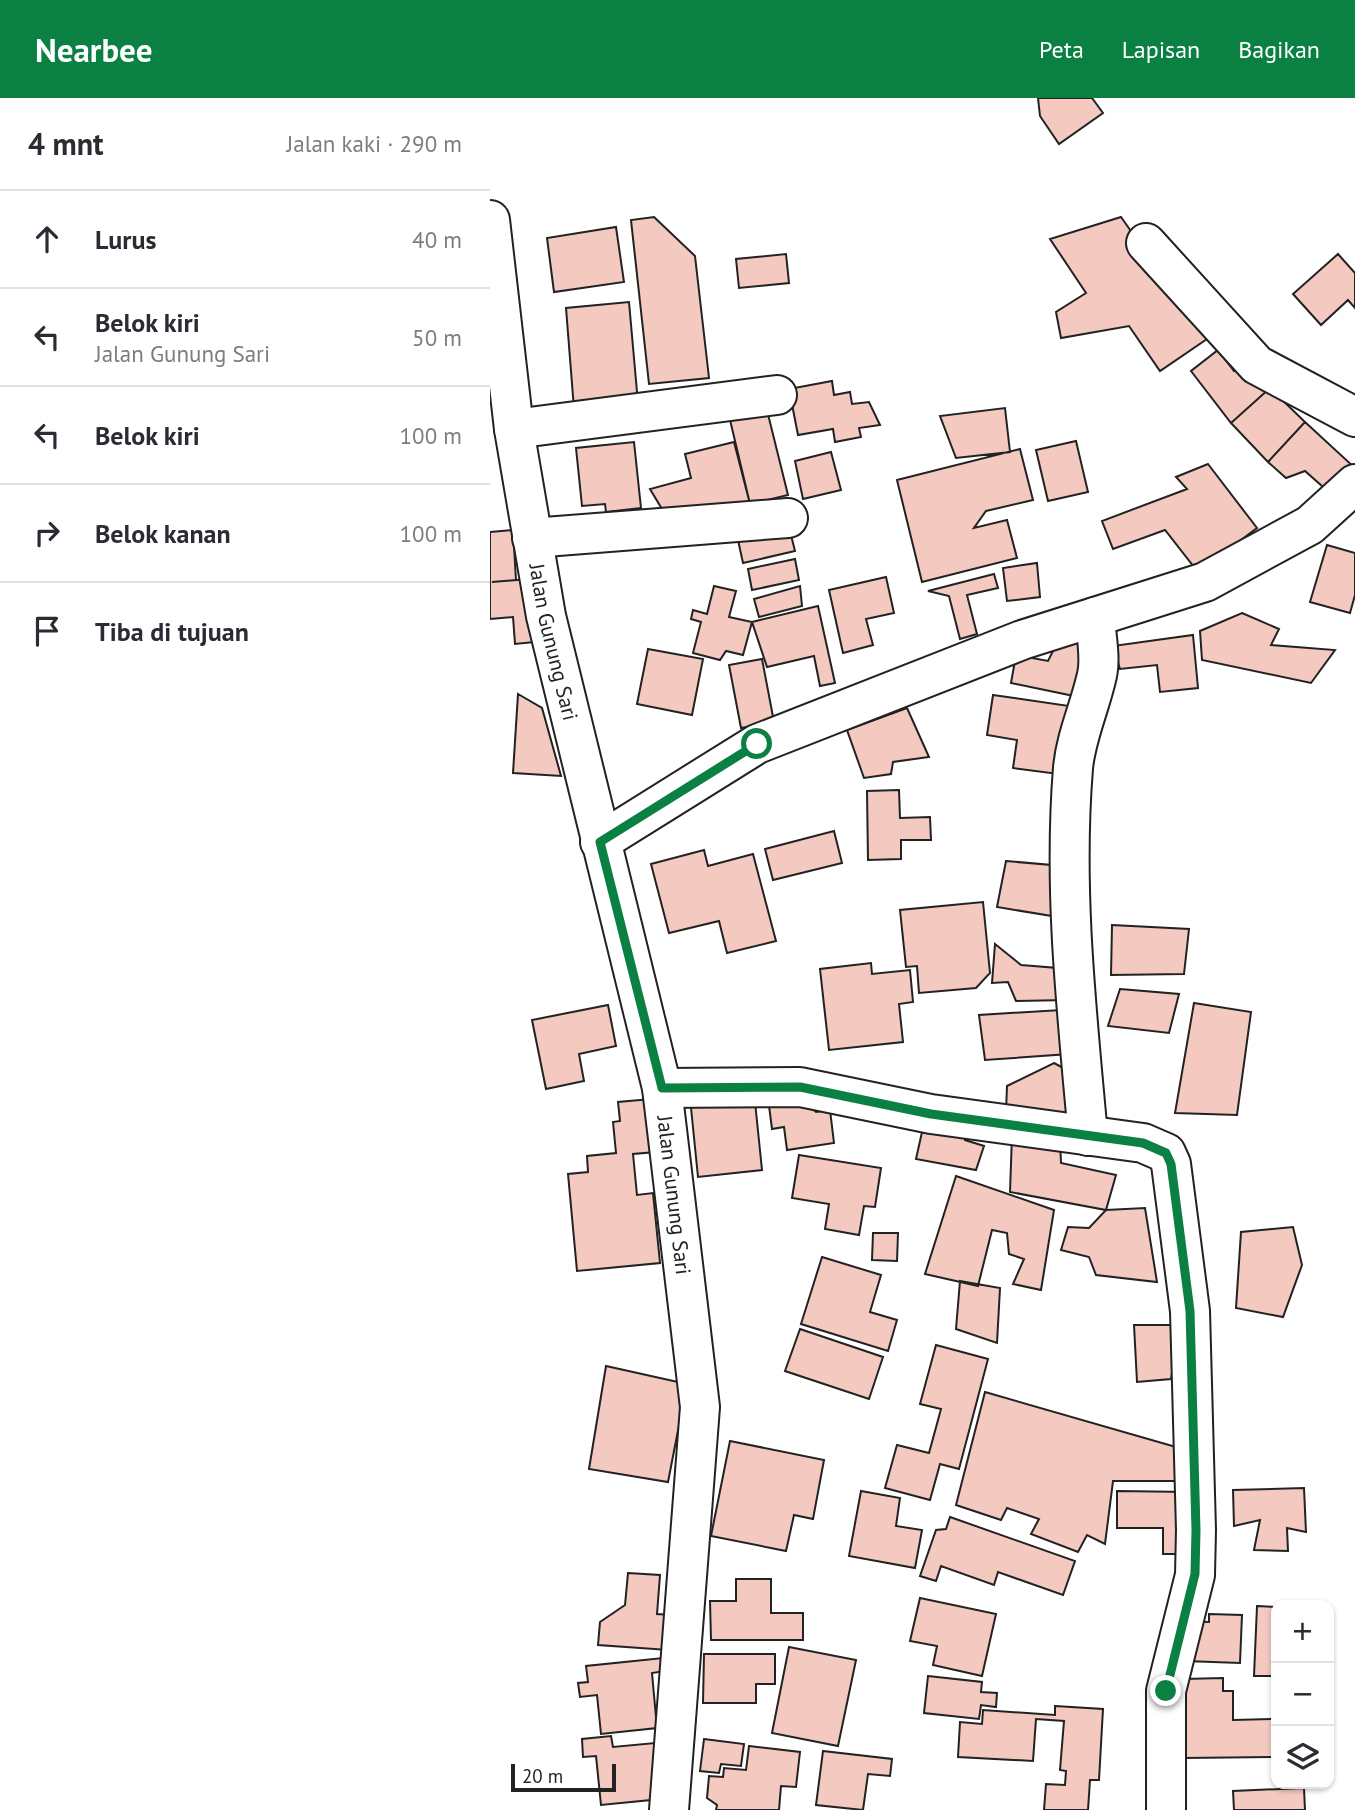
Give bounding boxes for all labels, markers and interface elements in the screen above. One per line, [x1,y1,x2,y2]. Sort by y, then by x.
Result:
text: Nearbee [35,28,152,71]
text: Peta [1039,34,1084,65]
text: Lapisan [1122,34,1200,65]
text: Bagikan [1238,34,1320,65]
text: 4 mnt [28,124,104,163]
text: Jalan kaki · 290 m [287,129,462,158]
icon: ahead [28,220,66,258]
text: Lurus [95,223,156,256]
text: 40 m [412,225,462,254]
text: Belok kiri [95,306,200,339]
icon: left [28,318,66,356]
text: 50 m [412,323,462,352]
text: Jalan Gunung Sari [95,339,270,368]
icon: left [28,416,66,454]
text: Belok kiri [95,419,200,452]
text: 100 m [400,421,462,450]
icon: right [28,514,66,552]
text: Belok kanan [95,517,231,550]
text: 100 m [400,519,462,548]
street label: Jalan Gunung Sari [524,560,585,723]
icon: arrive [28,612,66,650]
text: Tiba di tujuan [95,615,249,648]
route start [741,728,772,759]
street label: Jalan Gunung Sari [652,1113,698,1276]
map controls [1271,1600,1334,1789]
button: + [1271,1600,1334,1663]
button: − [1271,1663,1334,1726]
route end [1150,1675,1181,1706]
button: layers [1271,1726,1334,1789]
scale bar [511,1761,616,1793]
text: 20 m [522,1764,563,1788]

